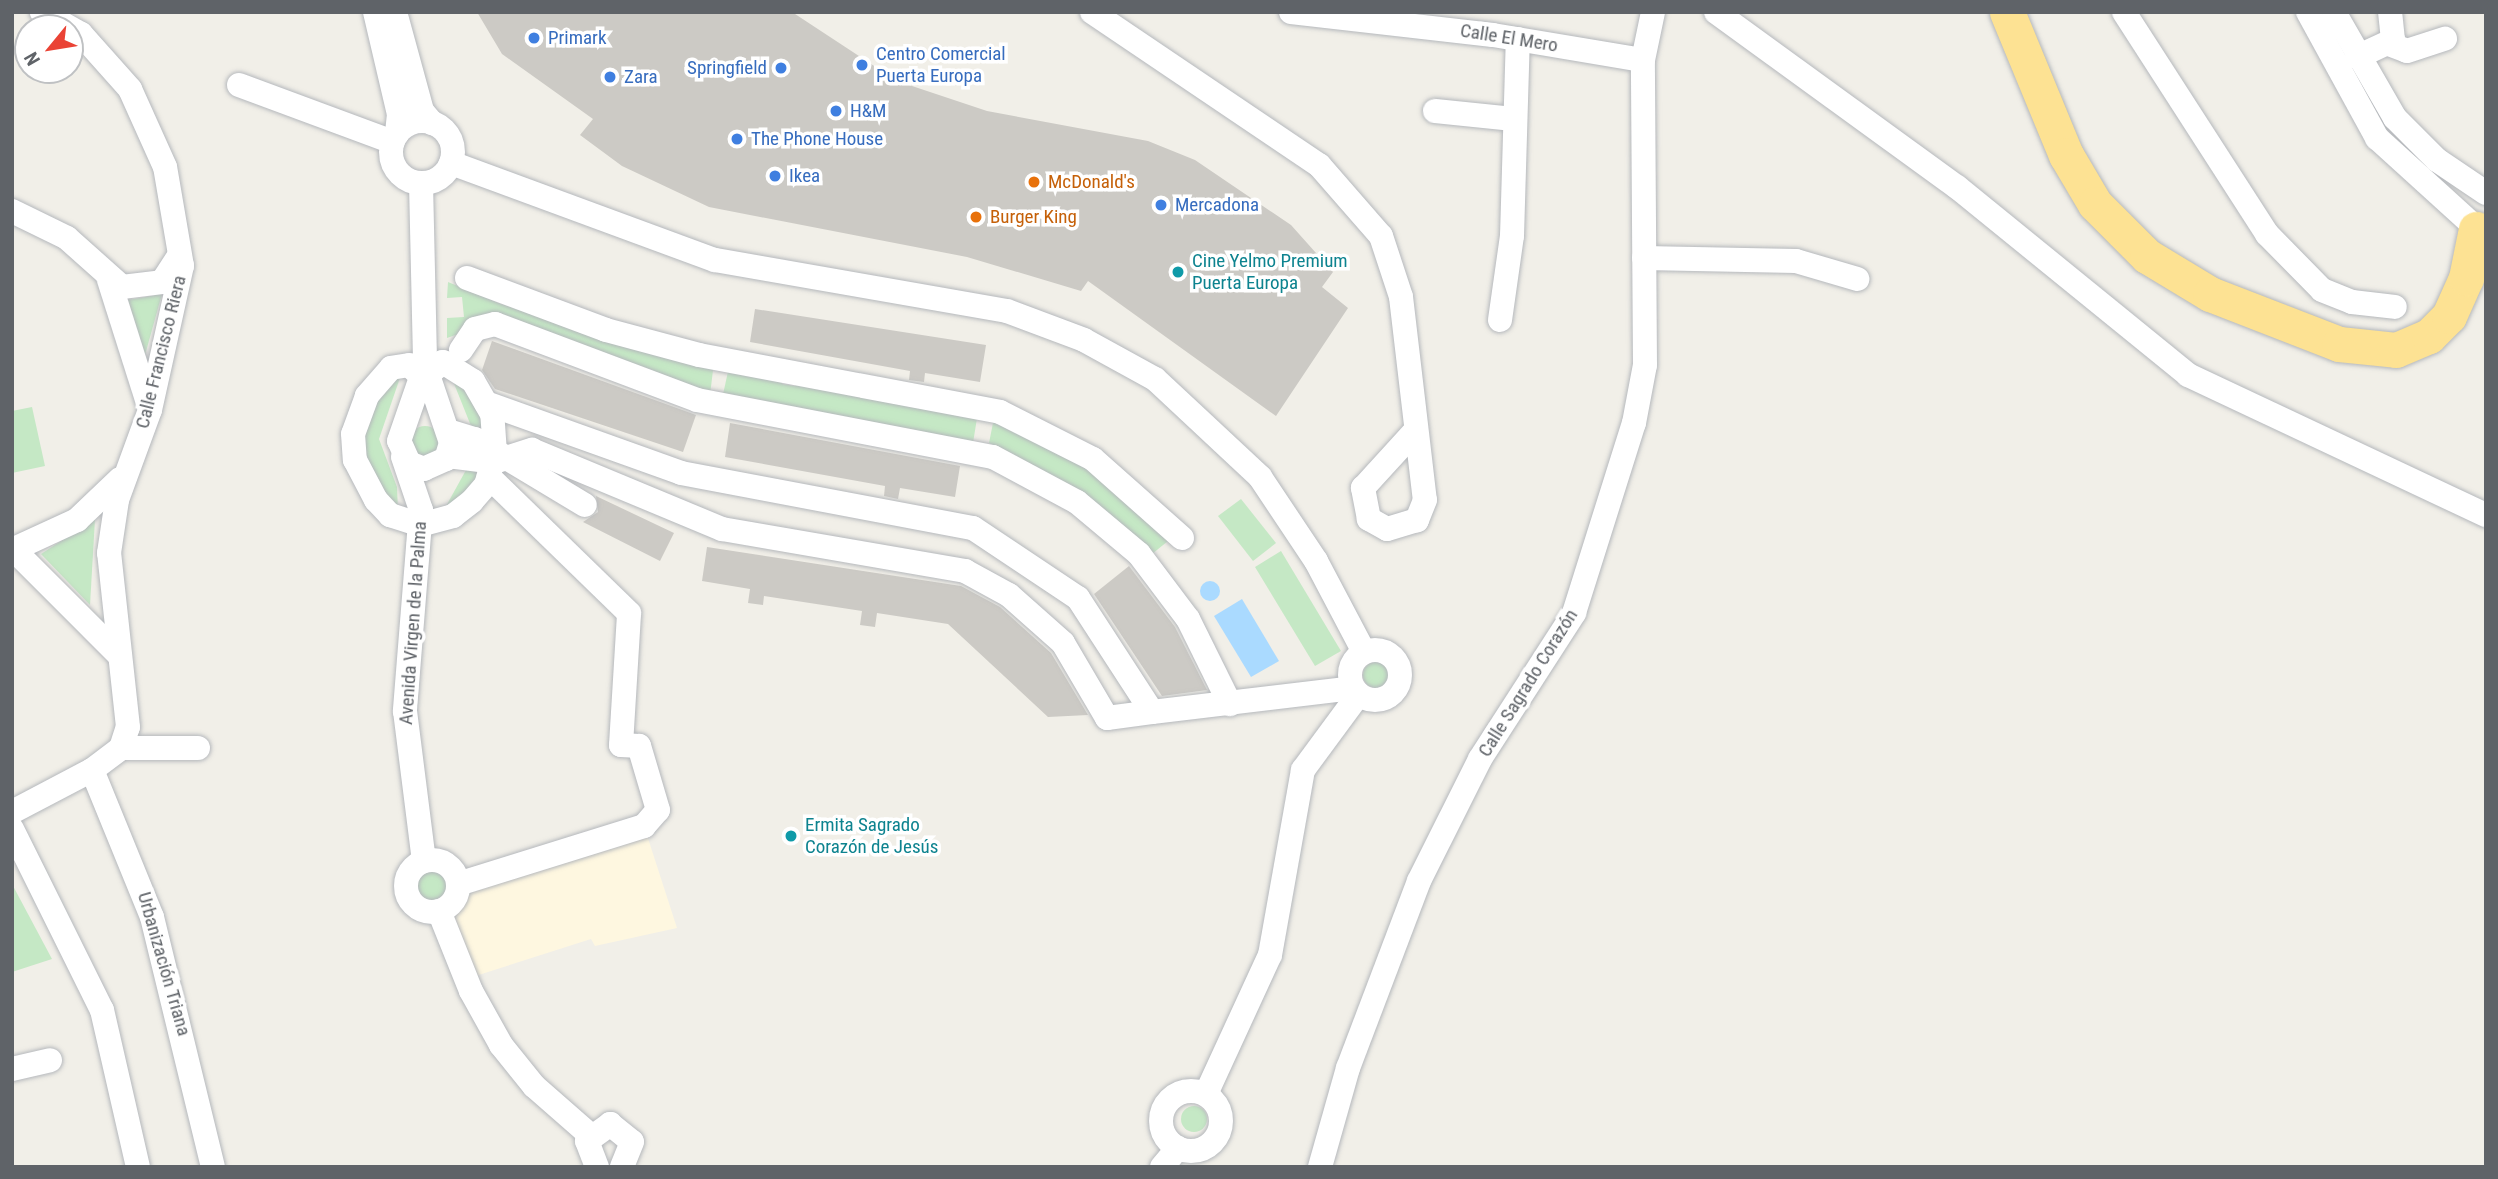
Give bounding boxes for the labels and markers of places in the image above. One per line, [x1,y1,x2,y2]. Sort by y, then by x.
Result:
place label: Primark [548,27,606,49]
marker: Primark [526,30,542,46]
place label: Centro Comercial Puerta Europa [876,43,1006,87]
place label: Springfield [687,57,767,79]
marker: Centro Comercial Puerta Europa [854,57,870,73]
marker: Springfield [773,60,789,76]
place label: Zara [624,66,658,88]
marker: Zara [602,69,618,85]
place label: H&M [850,100,886,122]
marker: H&M [828,103,844,119]
place label: The Phone House [751,128,883,150]
marker: The Phone House [729,131,745,147]
place label: Ikea [789,165,820,187]
marker: Ikea [767,168,783,184]
place label: McDonald's [1048,171,1135,193]
marker: McDonald's [1026,174,1042,190]
place label: Mercadona [1175,194,1259,216]
marker: Mercadona [1153,197,1169,213]
place label: Burger King [990,206,1077,228]
marker: Burger King [968,209,984,225]
place label: Cine Yelmo Premium Puerta Europa [1192,250,1348,294]
marker: Cine Yelmo Premium Puerta Europa [1170,264,1186,280]
place label: Ermita Sagrado Corazón de Jesús [805,814,938,858]
marker: Ermita Sagrado Corazón de Jesús [783,828,799,844]

